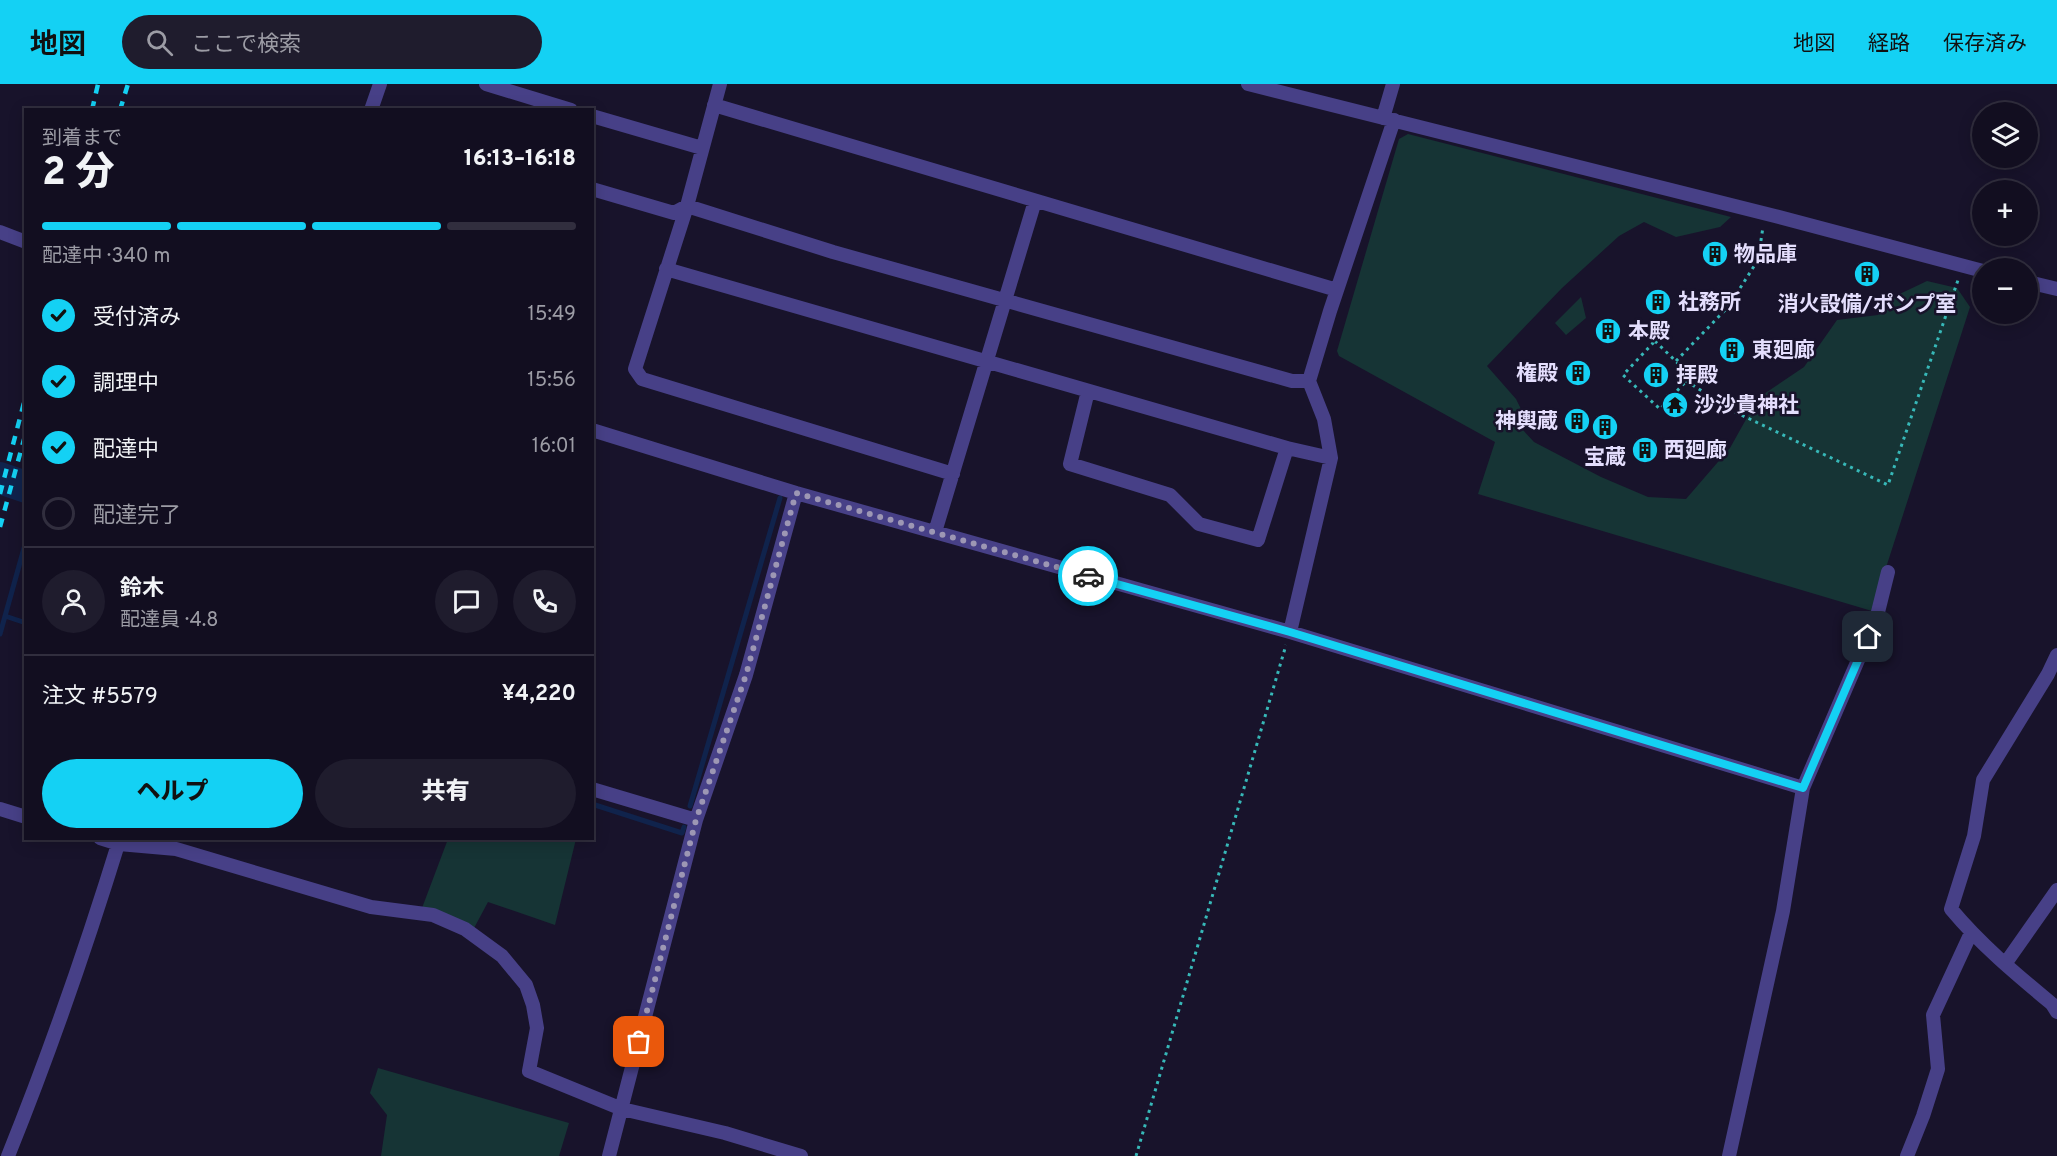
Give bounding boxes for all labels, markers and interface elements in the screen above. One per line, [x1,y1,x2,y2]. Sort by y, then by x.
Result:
search box [122,15,542,69]
icon: search [143,26,176,59]
text: 地図 [30,28,86,64]
text: 地図 [1793,31,1835,58]
text: 経路 [1868,31,1910,58]
text: 保存済み [1943,31,2027,58]
text: ここで検索 [191,32,301,59]
map controls [1972,102,2038,324]
button: layers [1972,102,2038,168]
text: 到着まで [42,126,122,152]
text: 16:13–16:18 [464,146,576,173]
text: 2 分 [42,150,115,199]
button: + [1972,180,2038,246]
building icon: 物品庫 [1700,239,1730,269]
place label: 物品庫 [1734,242,1797,269]
text: 配達中 · 340 m [42,244,170,270]
button: − [1972,258,2038,324]
building icon: 消火設備/ポンプ室 [1852,259,1882,289]
building icon: 社務所 [1643,287,1673,317]
place label: 社務所 [1678,290,1741,317]
place label: 消火設備/ポンプ室 [1778,292,1956,319]
icon: check [42,299,75,332]
text: 15:49 [528,302,576,328]
text: 受付済み [93,305,181,332]
building icon: 本殿 [1593,316,1623,346]
place label: 本殿 [1628,319,1670,346]
building icon: 東廻廊 [1717,335,1747,365]
place label: 東廻廊 [1752,338,1815,365]
building icon: 権殿 [1563,358,1593,388]
building icon: 拝殿 [1641,360,1671,390]
place label: 権殿 [1516,361,1558,388]
place label: 拝殿 [1676,363,1718,390]
icon: check [42,365,75,398]
text: 15:56 [527,368,576,394]
text: 調理中 [93,371,159,398]
temple icon: 沙沙貴神社 [1660,390,1690,420]
place label: 沙沙貴神社 [1694,393,1799,420]
building icon: 神輿蔵 [1562,406,1592,436]
place label: 神輿蔵 [1495,409,1558,436]
building icon: 宝蔵 [1590,412,1620,442]
icon: check [42,431,75,464]
text: 16:01 [532,434,576,460]
building icon: 西廻廊 [1630,435,1660,465]
text: 配達中 [93,437,159,464]
place label: 西廻廊 [1664,438,1727,465]
place label: 宝蔵 [1584,445,1626,472]
text: 配達完了 [93,503,181,530]
courier [1058,546,1118,606]
icon: car [1072,560,1105,593]
button: person [42,570,105,633]
button: chat [435,570,498,633]
button: phone [513,570,576,633]
text: 鈴木 [120,576,164,603]
text: 配達員 · 4.8 [120,608,219,634]
pin [1842,611,1893,662]
icon: home [1851,620,1884,653]
text: ¥4,220 [502,681,576,708]
text: 注文 #5579 [42,684,158,711]
button: ヘルプ [42,759,303,828]
button: 共有 [315,759,576,828]
pin [613,1016,664,1067]
icon: bag [622,1025,655,1058]

